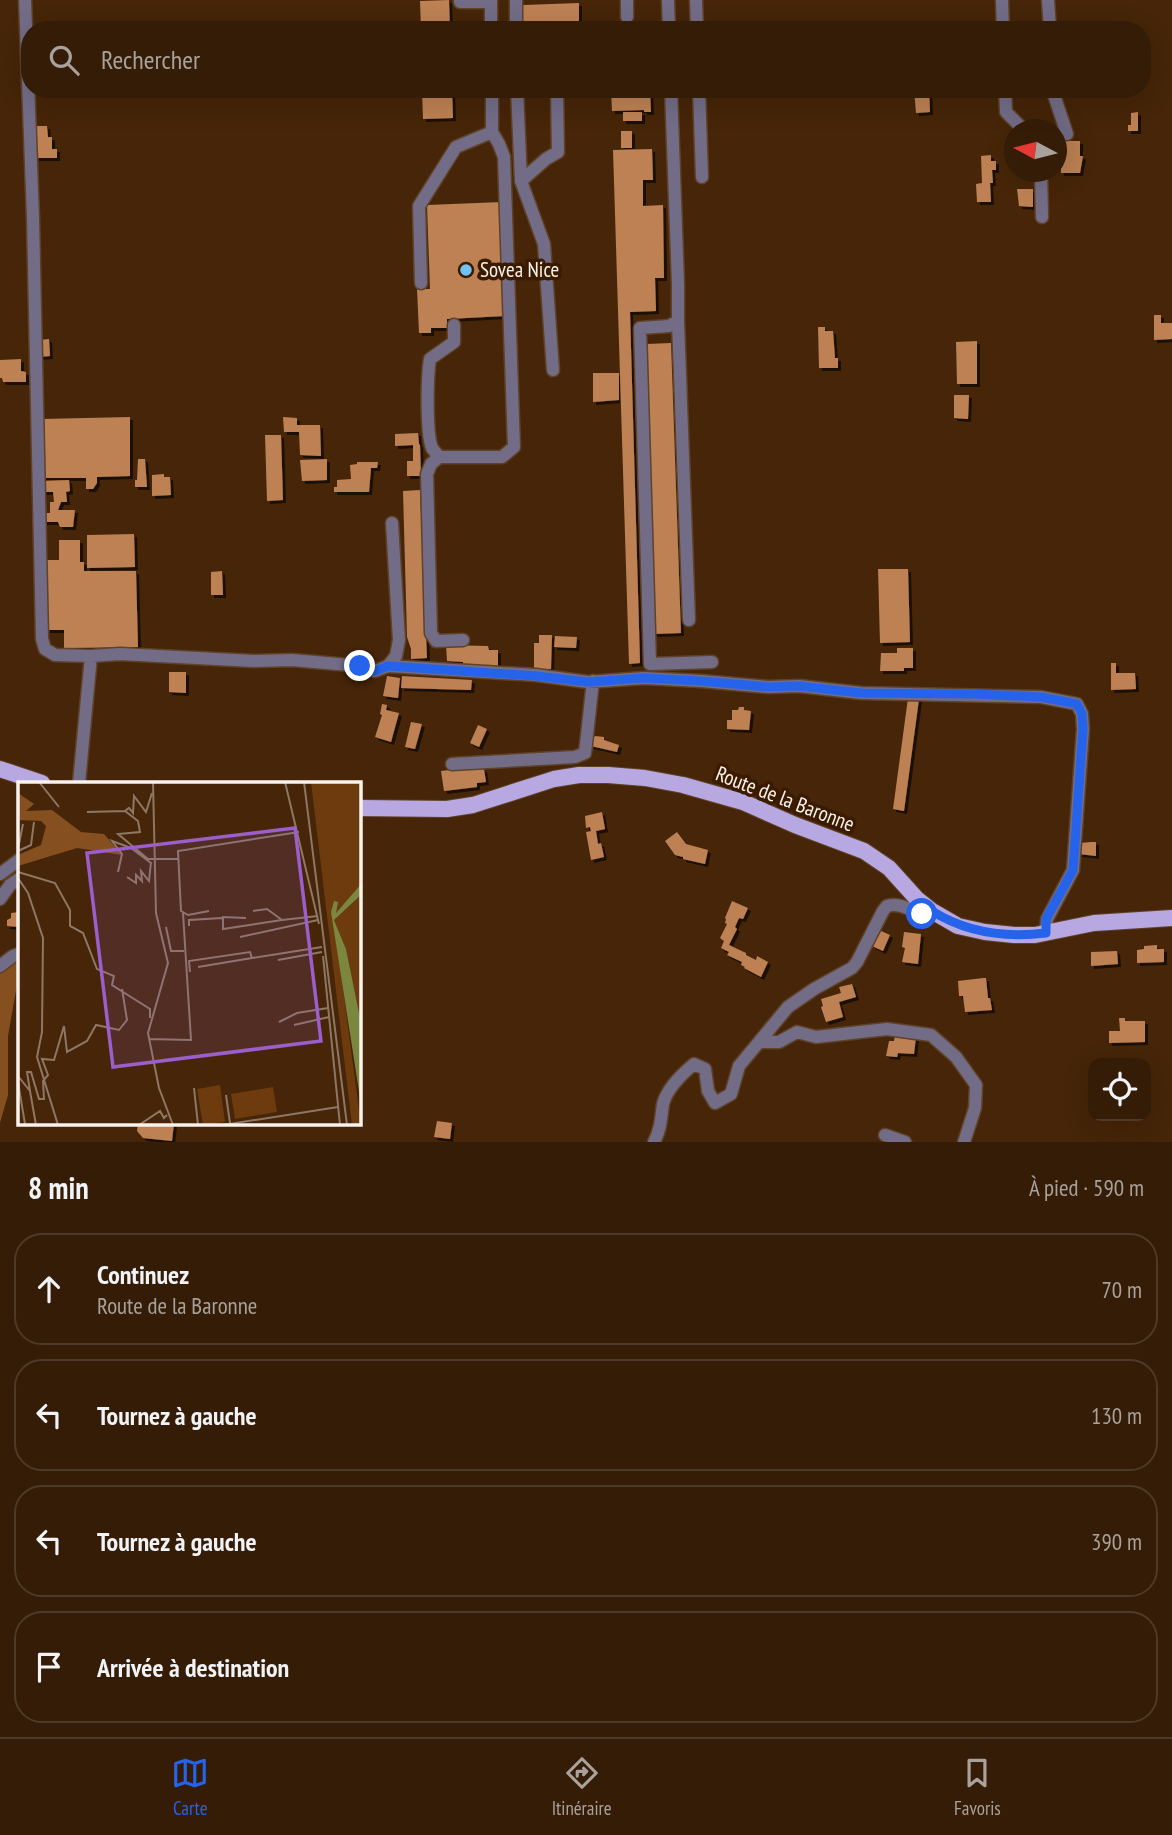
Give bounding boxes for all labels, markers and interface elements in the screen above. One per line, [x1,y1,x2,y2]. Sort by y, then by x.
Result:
search box [21,21,1151,98]
icon: search [45,41,83,79]
text: Rechercher [101,43,200,76]
north arrow [1004,119,1067,182]
place label: Sovea Nice [480,256,559,283]
marker: Sovea Nice [458,262,474,278]
route end [344,650,375,681]
street label: Route de la Baronne [712,760,858,837]
inset map [18,782,360,1125]
route start [906,898,937,929]
map controls [1088,1058,1151,1121]
button: locate [1088,1058,1151,1121]
text: 8 min [28,1168,89,1207]
text: À pied · 590 m [1029,1173,1144,1202]
text: Continuez [97,1258,189,1291]
icon: ahead [30,1270,68,1308]
text: 70 m [1101,1275,1142,1304]
text: Route de la Baronne [97,1291,257,1320]
icon: left [30,1396,68,1434]
text: Tournez à gauche [97,1399,257,1432]
text: 130 m [1091,1401,1142,1430]
icon: left [30,1522,68,1560]
text: Tournez à gauche [97,1525,257,1558]
text: 390 m [1091,1527,1142,1556]
icon: arrive [30,1648,68,1686]
text: Arrivée à destination [97,1651,289,1684]
tab: Carte [171,1754,209,1820]
tab: Itinéraire [552,1754,612,1820]
tab: Favoris [954,1754,1001,1820]

